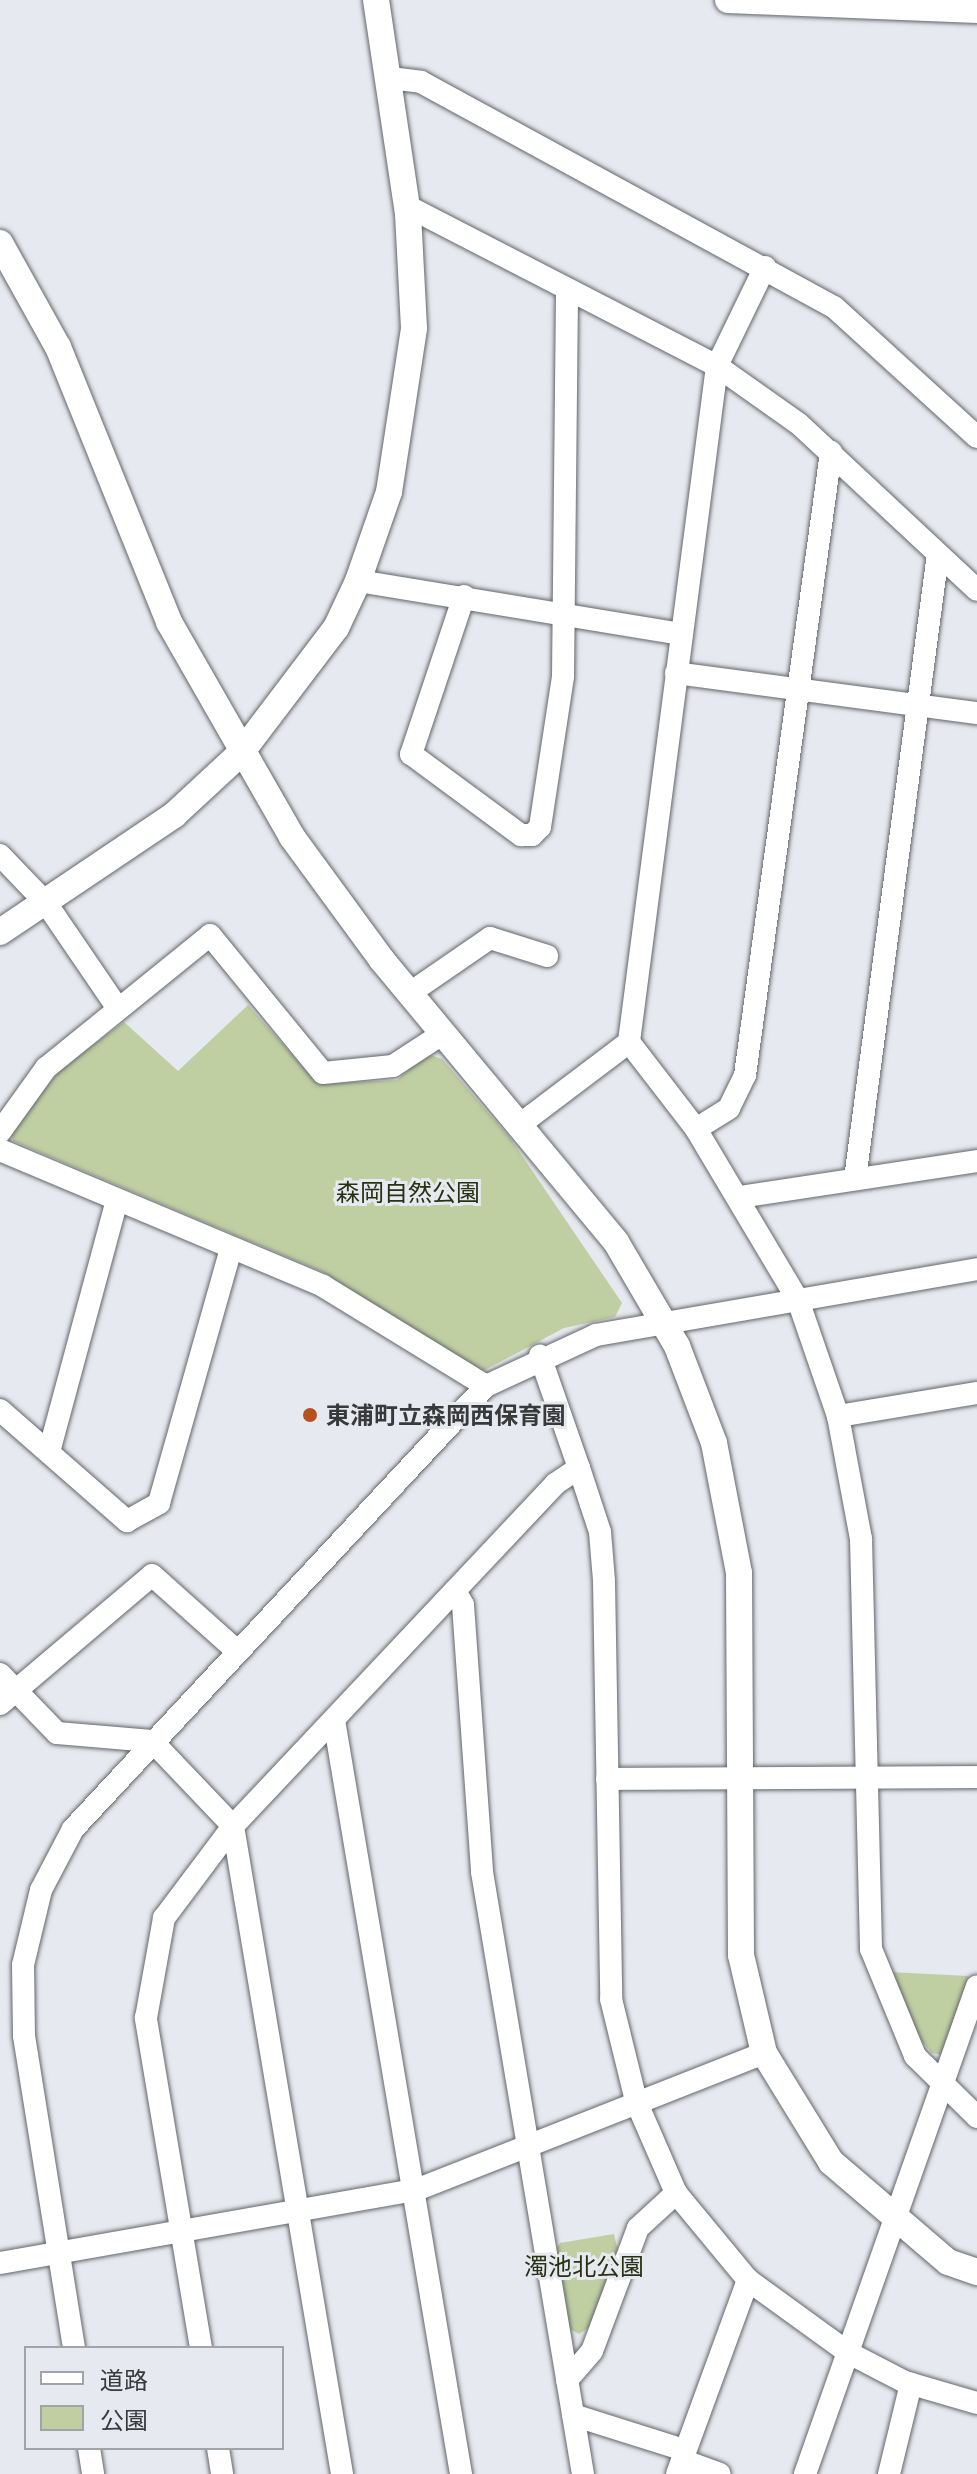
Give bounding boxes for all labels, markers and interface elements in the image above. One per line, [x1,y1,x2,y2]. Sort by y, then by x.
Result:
park label: 森岡自然公園 [336,1178,480,1206]
place label: 東浦町立森岡西保育園 [326,1401,566,1429]
marker: 東浦町立森岡西保育園 [301,1406,319,1424]
park label: 濁池北公園 [524,2252,644,2280]
legend [24,2346,284,2450]
text: 道路 [100,2365,148,2394]
text: 公園 [100,2405,148,2434]

